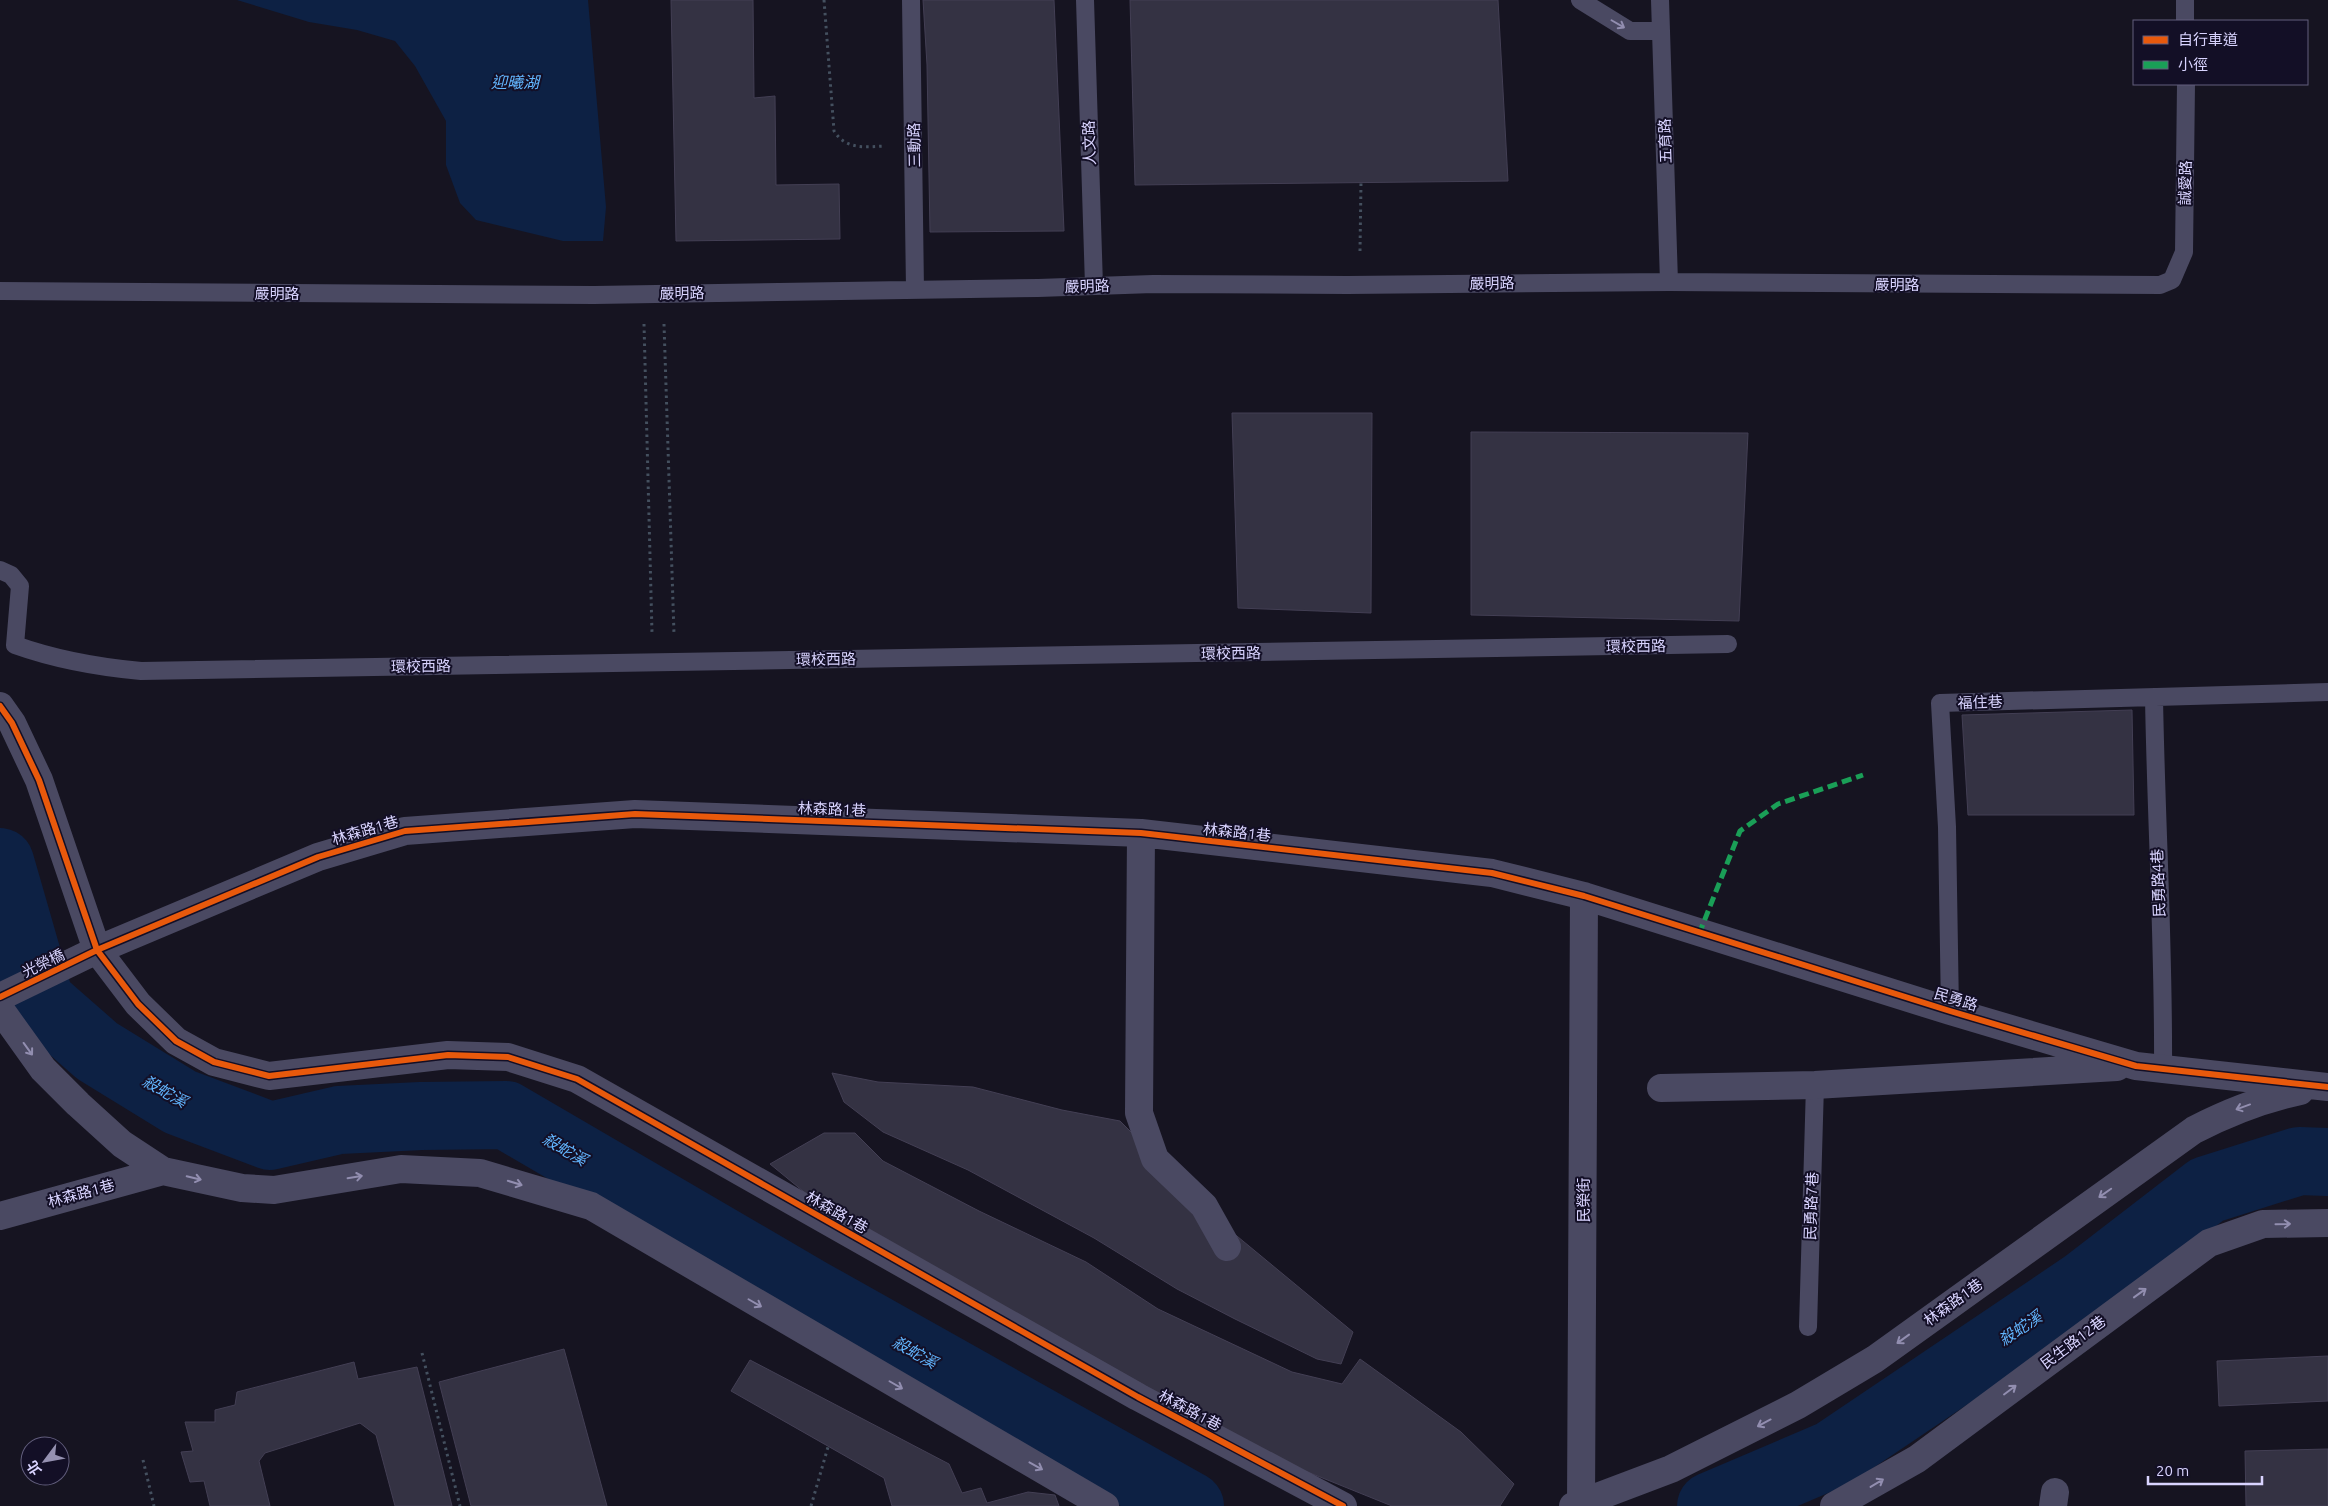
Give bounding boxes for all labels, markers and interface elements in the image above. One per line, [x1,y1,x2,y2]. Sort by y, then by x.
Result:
one-way arrow [1611,19,1625,29]
legend [2133,20,2308,85]
text: 自行車道 [2178,31,2238,48]
text: 小徑 [2178,56,2208,73]
water label: 迎曦湖 [491,73,542,91]
street label: 五育路 [1656,118,1674,164]
street label: 人文路 [1080,120,1098,166]
street label: 三動路 [905,122,923,168]
street label: 誠愛路 [2176,160,2194,206]
street label: 嚴明路 [1469,274,1515,292]
street label: 嚴明路 [1874,276,1920,293]
street label: 嚴明路 [1064,277,1110,295]
street label: 嚴明路 [659,284,705,302]
street label: 嚴明路 [254,285,300,302]
street label: 環校西路 [1606,637,1666,655]
street label: 環校西路 [1201,644,1261,662]
street label: 環校西路 [796,650,856,668]
street label: 環校西路 [391,657,451,675]
street label: 福住巷 [1957,693,2003,711]
street label: 林森路1巷 [797,799,867,819]
street label: 林森路1巷 [330,812,400,848]
street label: 林森路1巷 [1202,820,1272,844]
street label: 民勇路4巷 [2148,848,2168,918]
street label: 光榮橋 [19,945,67,981]
street label: 民勇路 [1932,984,1980,1014]
one-way arrow [23,1042,34,1055]
water label: 殺蛇溪 [140,1071,192,1111]
one-way arrow [2236,1103,2251,1112]
water label: 殺蛇溪 [540,1129,592,1170]
one-way arrow [346,1171,362,1181]
street label: 民勇路7巷 [1801,1171,1821,1241]
one-way arrow [186,1174,202,1183]
street label: 林森路1巷 [46,1176,116,1210]
street label: 民榮街 [1575,1177,1592,1223]
one-way arrow [507,1179,523,1189]
one-way arrow [2099,1187,2113,1198]
street label: 林森路1巷 [803,1188,871,1236]
one-way arrow [2274,1219,2291,1229]
street label: 林森路1巷 [1920,1275,1986,1329]
one-way arrow [2133,1288,2147,1298]
one-way arrow [748,1298,762,1308]
water label: 殺蛇溪 [1995,1306,2047,1349]
street label: 民生路12巷 [2037,1312,2109,1372]
water label: 殺蛇溪 [890,1332,942,1372]
one-way arrow [1896,1333,1910,1344]
one-way arrow [888,1380,902,1390]
one-way arrow [2003,1384,2016,1395]
street label: 林森路1巷 [1156,1386,1224,1434]
one-way arrow [1756,1418,1771,1428]
north arrow [20,1436,70,1486]
scale bar [2148,1454,2262,1486]
text: 北 [23,1458,44,1478]
one-way arrow [1028,1462,1043,1472]
text: 20 m [2156,1462,2189,1479]
one-way arrow [1869,1477,1883,1487]

